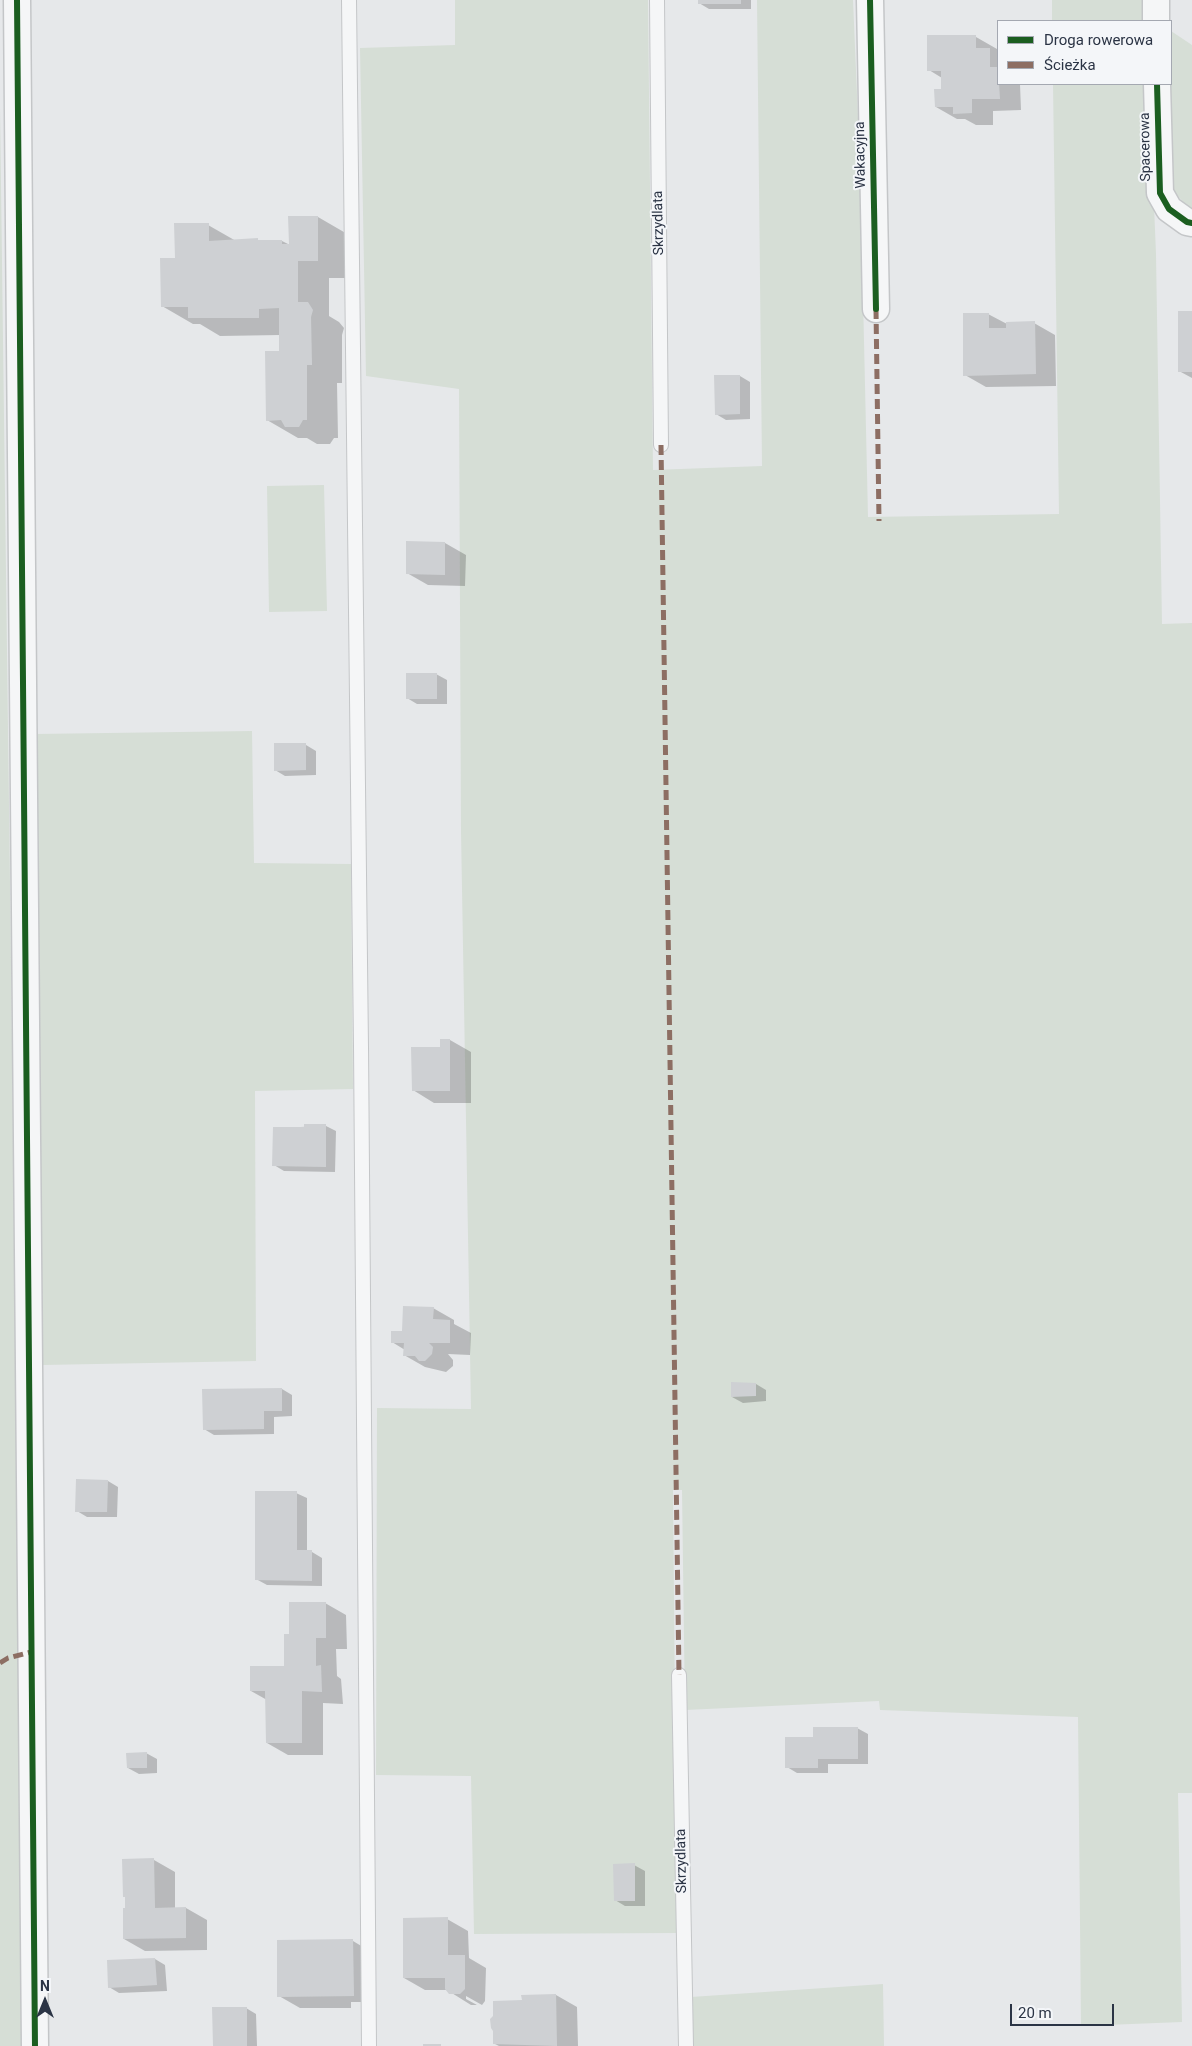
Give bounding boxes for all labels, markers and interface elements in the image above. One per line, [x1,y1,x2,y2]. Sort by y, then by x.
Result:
legend [997,20,1172,85]
text: Droga rowerowa [1044,31,1153,49]
text: Ścieżka [1044,56,1096,74]
street label: Spacerowa [1137,112,1155,182]
street label: Wakacyjna [852,121,870,189]
street label: Skrzydlata [650,190,668,256]
street label: Skrzydlata [673,1828,691,1894]
north arrow [20,1976,70,2026]
text: N [40,1978,50,1994]
scale bar [1012,1994,1116,2026]
text: 20 m [1018,2004,1052,2022]

